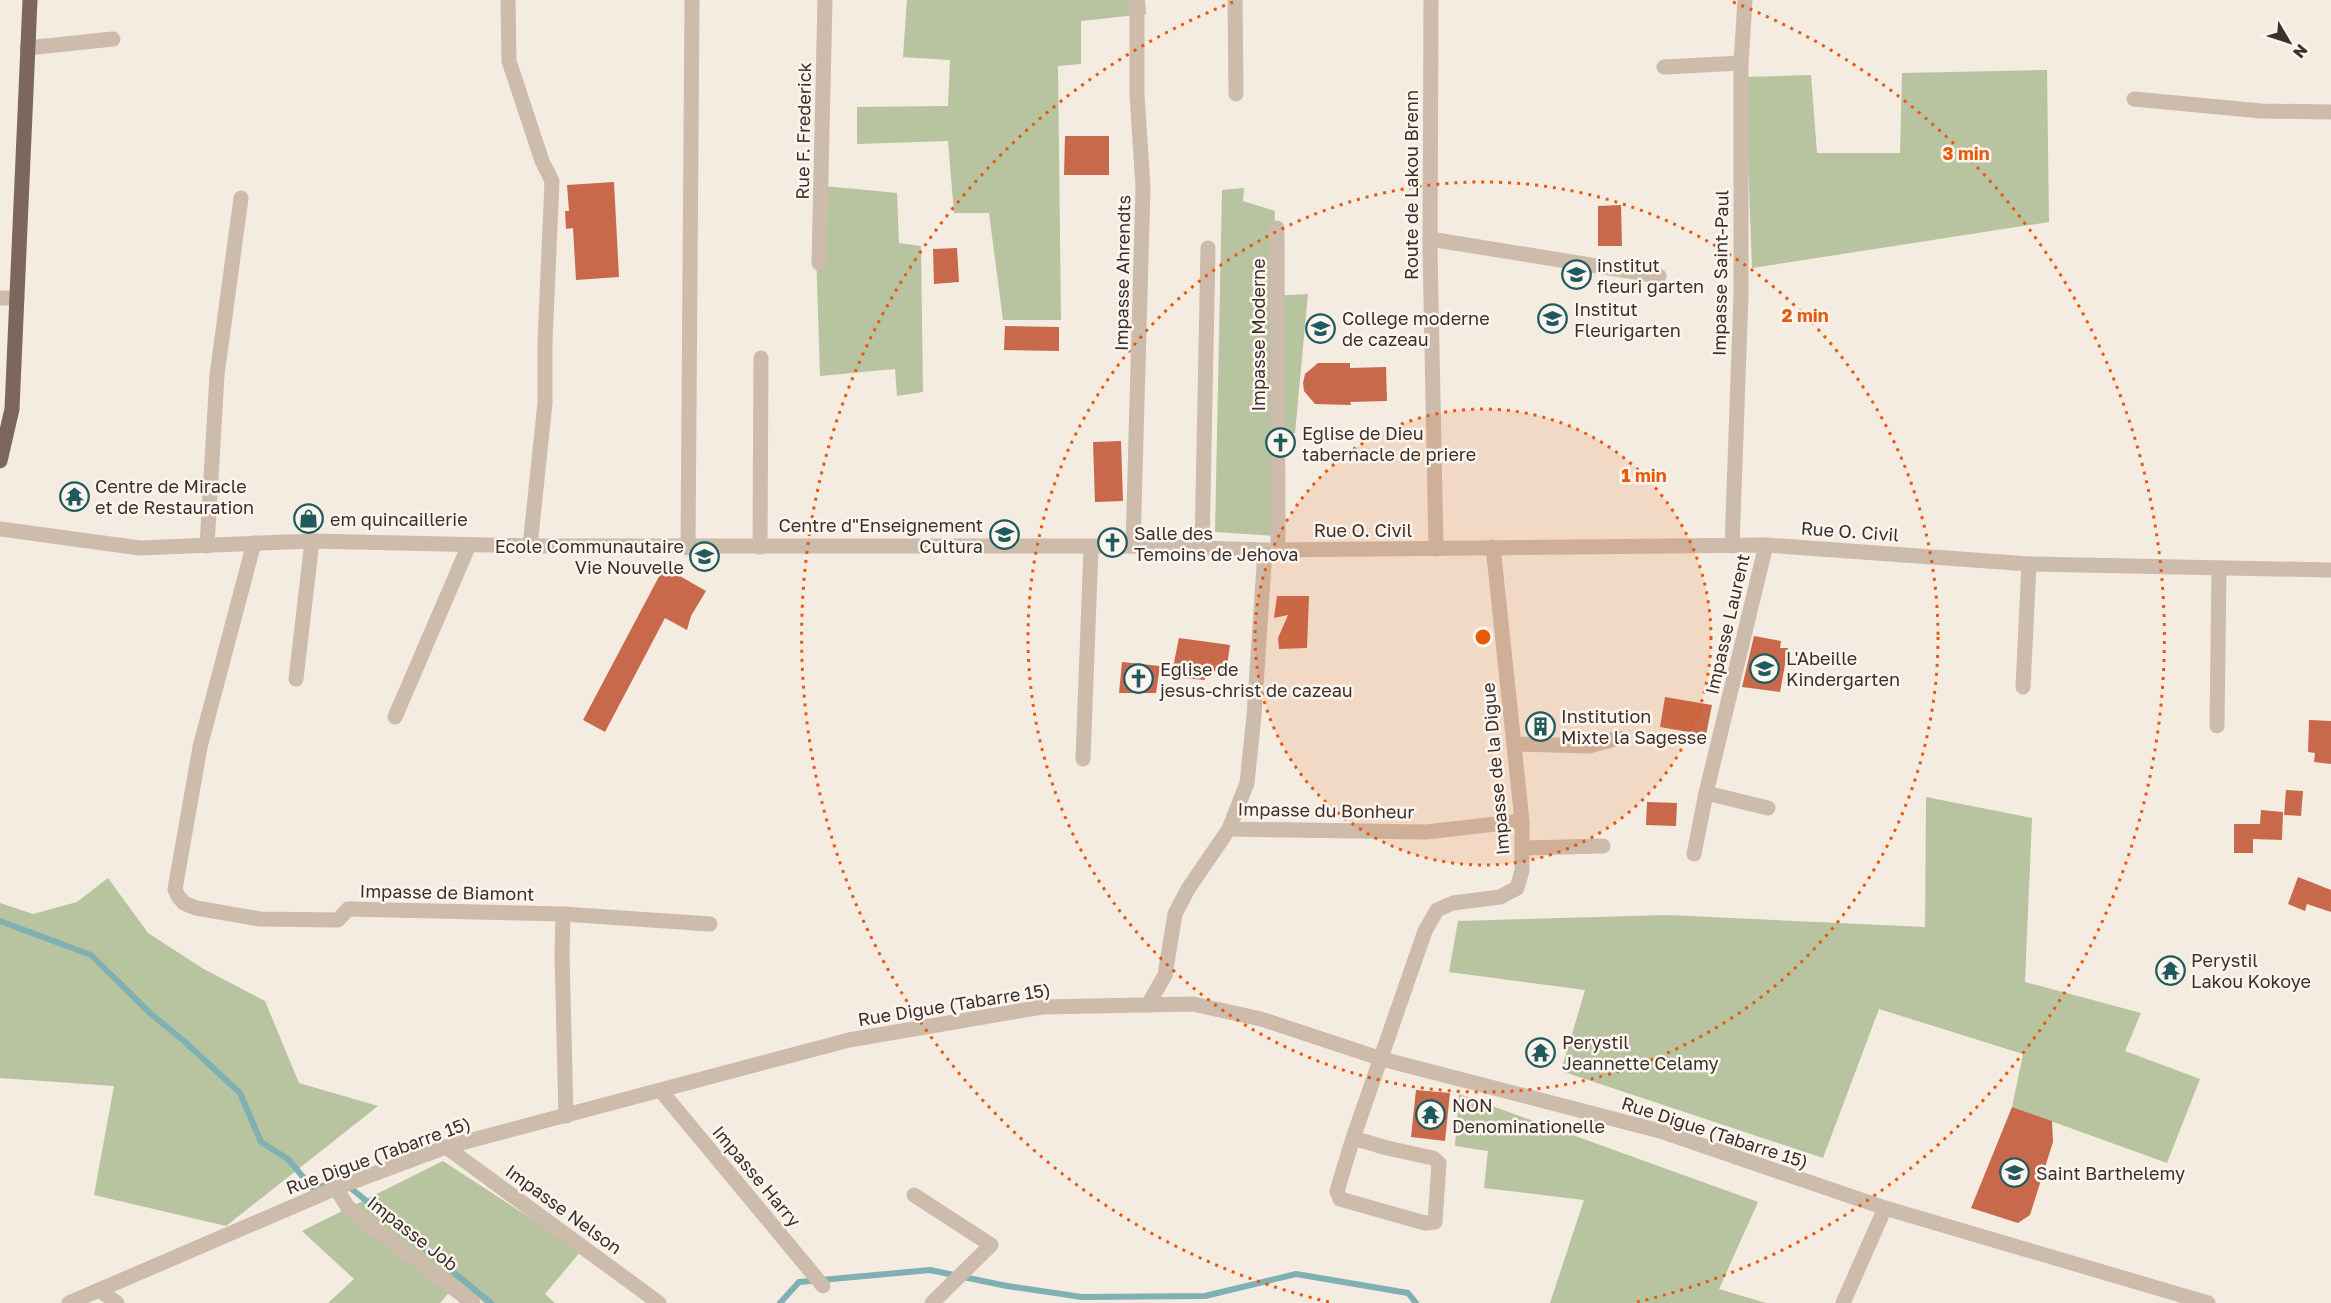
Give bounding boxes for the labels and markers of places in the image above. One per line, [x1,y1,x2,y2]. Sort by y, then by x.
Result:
place label: institut fleuri garten [1597,254,1704,297]
school or university icon: institut fleuri garten [1560,259,1592,291]
place label: Institut Fleurigarten [1574,298,1681,341]
school or university icon: Institut Fleurigarten [1537,303,1569,335]
place label: College moderne de cazeau [1342,307,1490,350]
school or university icon: College moderne de cazeau [1305,312,1337,344]
place label: Eglise de Dieu tabernacle de priere [1302,422,1476,465]
church icon: Eglise de Dieu tabernacle de priere [1265,427,1297,459]
place label: Centre de Miracle et de Restauration [95,475,254,518]
temple icon: Centre de Miracle et de Restauration [58,480,90,512]
shop icon: em quincaillerie [293,503,325,535]
place label: em quincaillerie [330,508,468,530]
place label: Centre d"Enseignement Cultura [778,514,983,557]
school or university icon: Centre d"Enseignement Cultura [988,519,1020,551]
place label: Salle des Temoins de Jehova [1134,522,1298,565]
church icon: Salle des Temoins de Jehova [1097,527,1129,559]
place label: Ecole Communautaire Vie Nouvelle [495,535,684,578]
school or university icon: Ecole Communautaire Vie Nouvelle [689,540,721,572]
centre of rings [1473,627,1493,647]
place label: L'Abeille Kindergarten [1786,647,1900,690]
school or university icon: L'Abeille Kindergarten [1749,652,1781,684]
place label: Eglise de jesus-christ de cazeau [1159,658,1353,701]
church icon: Eglise de jesus-christ de cazeau [1123,663,1155,695]
place label: Institution Mixte la Sagesse [1561,705,1707,748]
building icon: Institution Mixte la Sagesse [1524,710,1556,742]
place label: Perystil Lakou Kokoye [2191,949,2311,992]
temple icon: Perystil Lakou Kokoye [2154,954,2186,986]
place label: Perystil Jeannette Celamy [1562,1031,1719,1074]
temple icon: Perystil Jeannette Celamy [1525,1036,1557,1068]
place label: NON Denominationelle [1452,1094,1605,1137]
temple icon: NON Denominationelle [1415,1099,1447,1131]
school or university icon: Saint Barthelemy [1999,1157,2031,1189]
place label: Saint Barthelemy [2036,1162,2185,1184]

